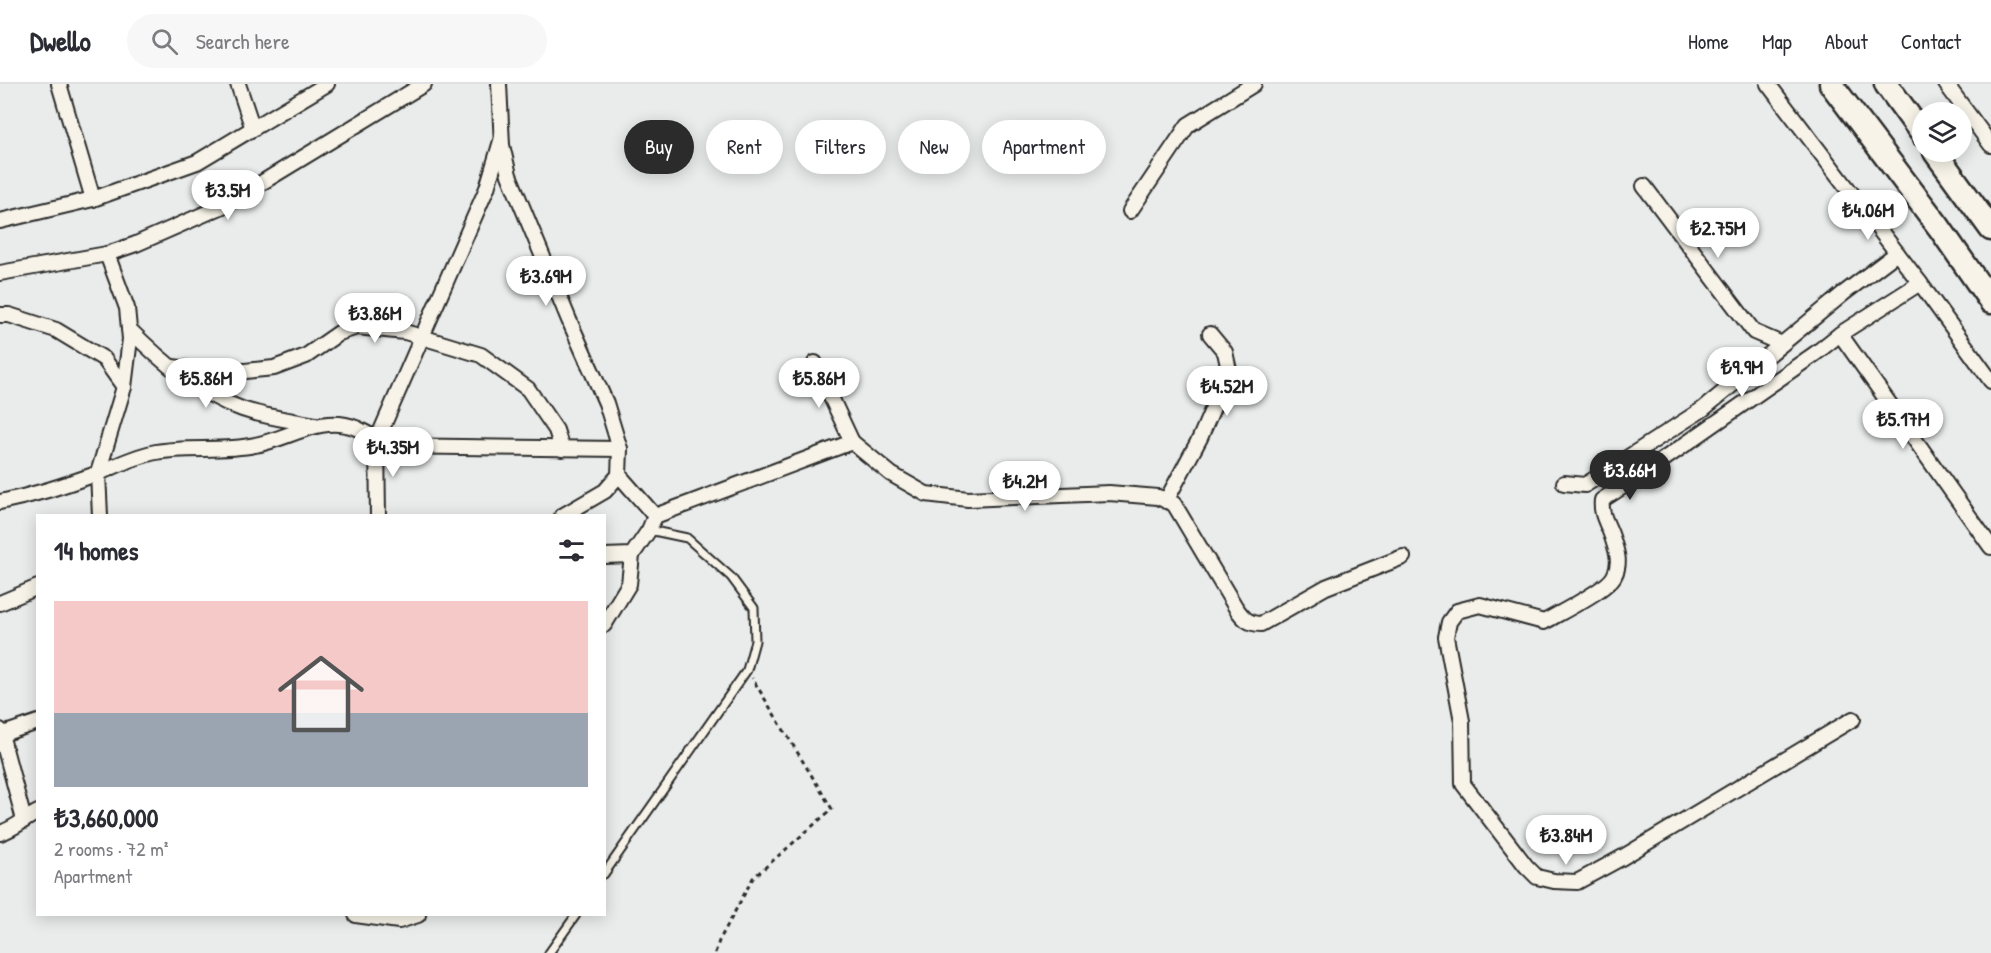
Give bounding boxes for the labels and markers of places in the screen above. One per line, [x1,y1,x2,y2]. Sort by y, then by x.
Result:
pin: ₺3.5M [186,170,270,221]
pin: ₺4.06M [1819,190,1917,241]
pin: ₺2.75M [1669,208,1767,259]
pin: ₺3.69M [497,256,595,307]
pin: ₺3.86M [326,293,424,344]
pin: ₺9.9M [1700,347,1784,398]
pin: ₺5.86M [157,358,255,409]
pin: ₺5.86M [770,358,868,409]
pin: ₺4.52M [1178,366,1276,417]
pin: ₺5.17M [1854,399,1952,450]
pin: ₺4.35M [344,427,442,478]
pin: ₺3.66M [1581,450,1679,501]
pin: ₺4.2M [983,461,1067,512]
pin: ₺3.84M [1517,815,1615,866]

